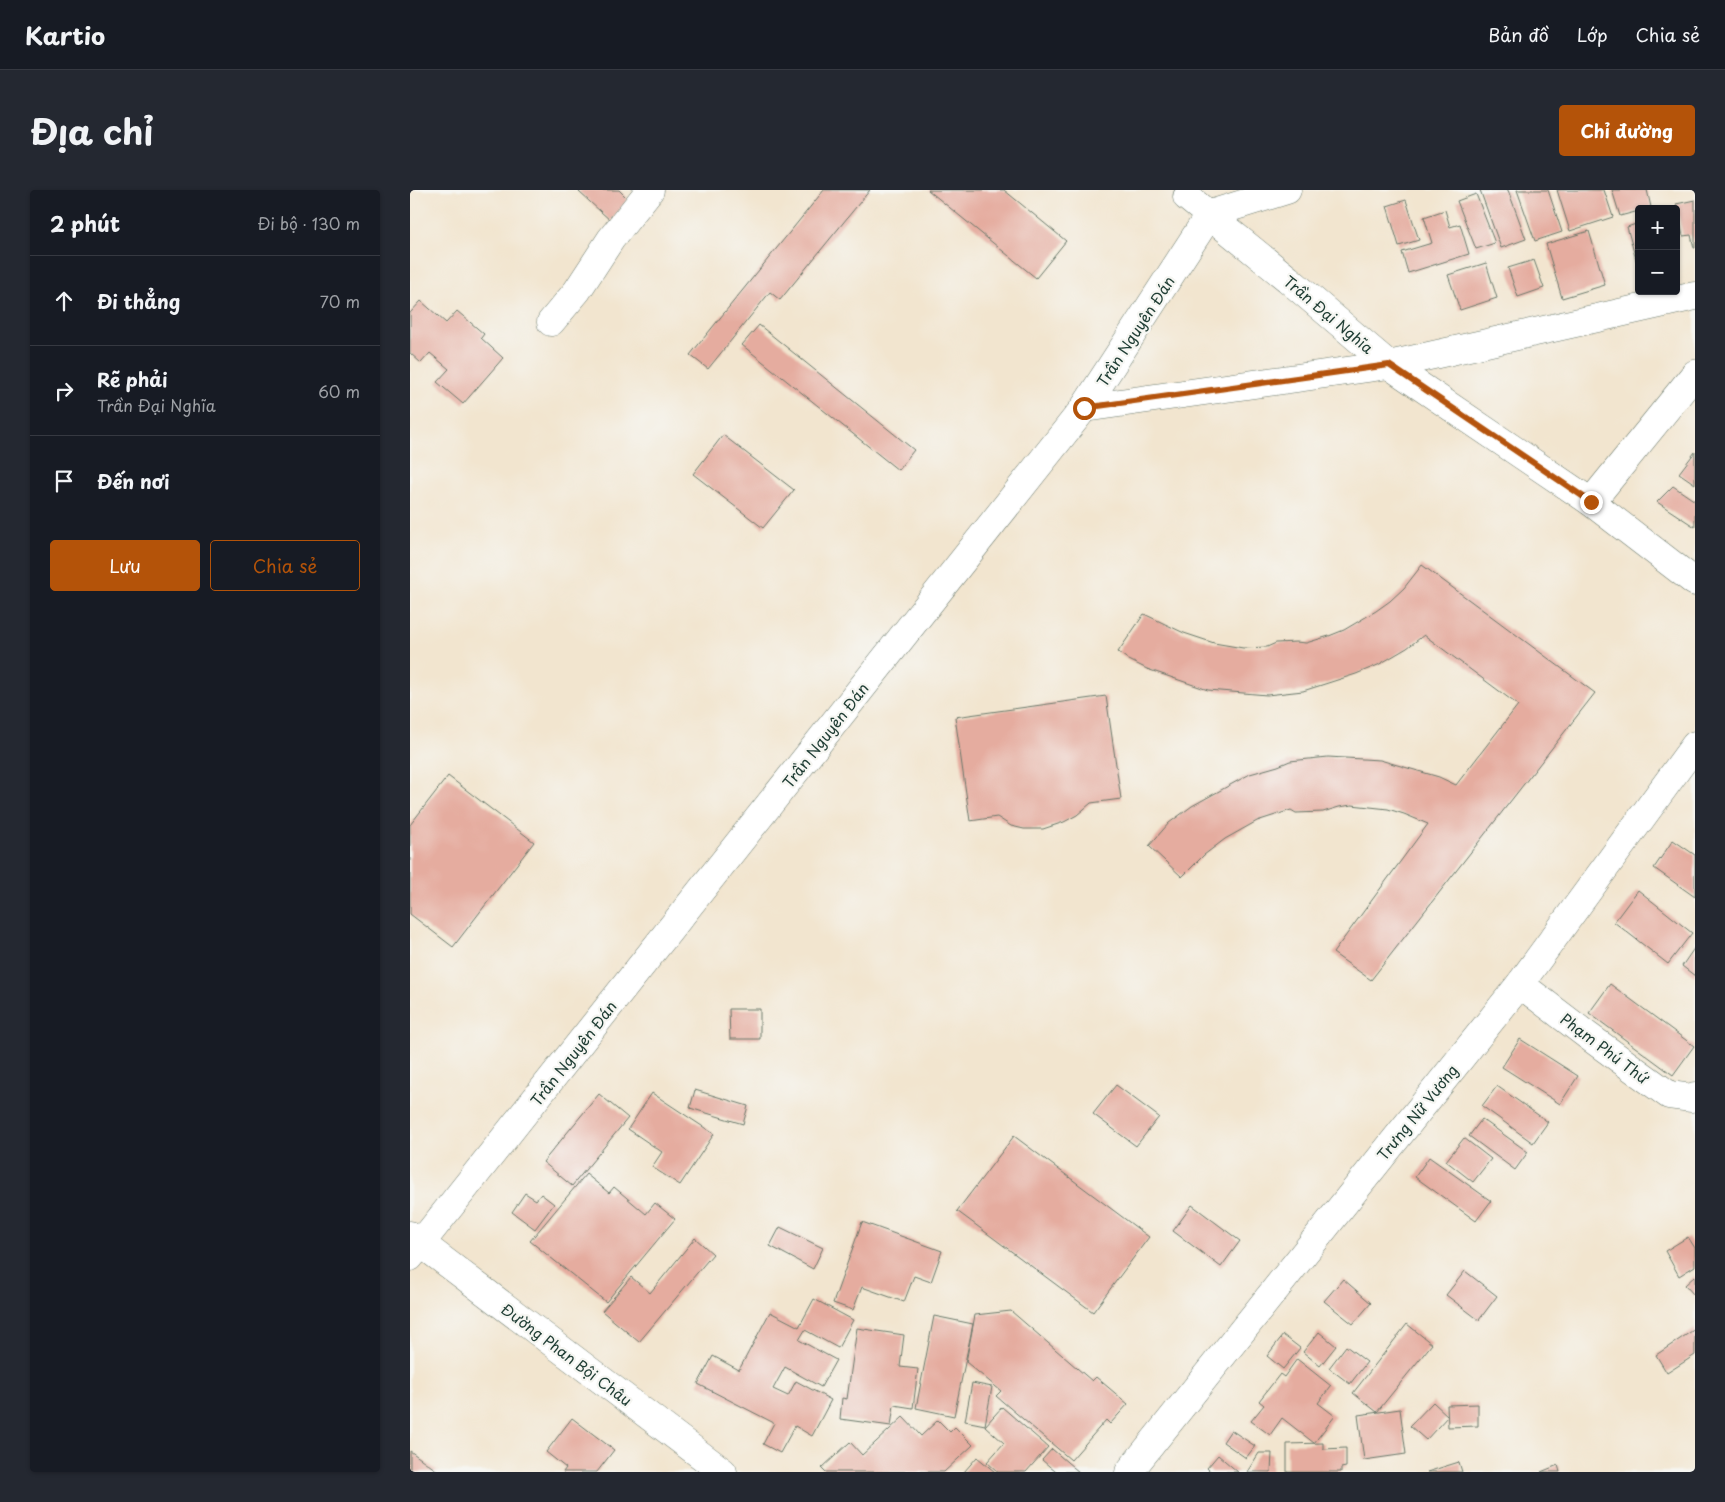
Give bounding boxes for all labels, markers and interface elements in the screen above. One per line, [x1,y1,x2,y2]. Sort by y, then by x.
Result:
text: Kartio [25,17,105,53]
text: Bản đồ [1488,21,1549,48]
text: Lớp [1577,21,1608,48]
text: Chia sẻ [1636,21,1700,48]
text: Địa chỉ [30,104,153,157]
button: Chỉ đường [1559,105,1695,156]
map controls [1635,205,1680,295]
button: + [1635,205,1680,250]
text: 2 phút [50,207,120,239]
text: Đi bộ · 130 m [257,211,360,235]
button: − [1635,250,1680,295]
street label: Trần Đại Nghĩa [1279,269,1380,359]
street label: Trần Nguyên Đán [1090,271,1180,391]
icon: ahead [50,287,78,315]
text: Đi thẳng [97,287,180,315]
text: 70 m [320,289,360,313]
text: Rẽ phải [97,365,168,393]
icon: right [50,377,78,405]
text: 60 m [318,379,360,403]
text: Trần Đại Nghĩa [97,393,216,417]
route start [1073,397,1096,420]
icon: arrive [50,467,78,495]
text: Đến nơi [97,467,170,495]
route end [1580,491,1603,514]
button: Lưu [50,540,200,591]
button: Chia sẻ [210,540,360,591]
street label: Trần Nguyên Đán [776,677,874,793]
street label: Trần Nguyên Đán [524,995,622,1111]
street label: Phạm Phú Thứ [1556,1007,1655,1090]
street label: Trưng Nữ Vương [1371,1059,1463,1165]
street label: Đường Phan Bội Châu [497,1297,637,1411]

